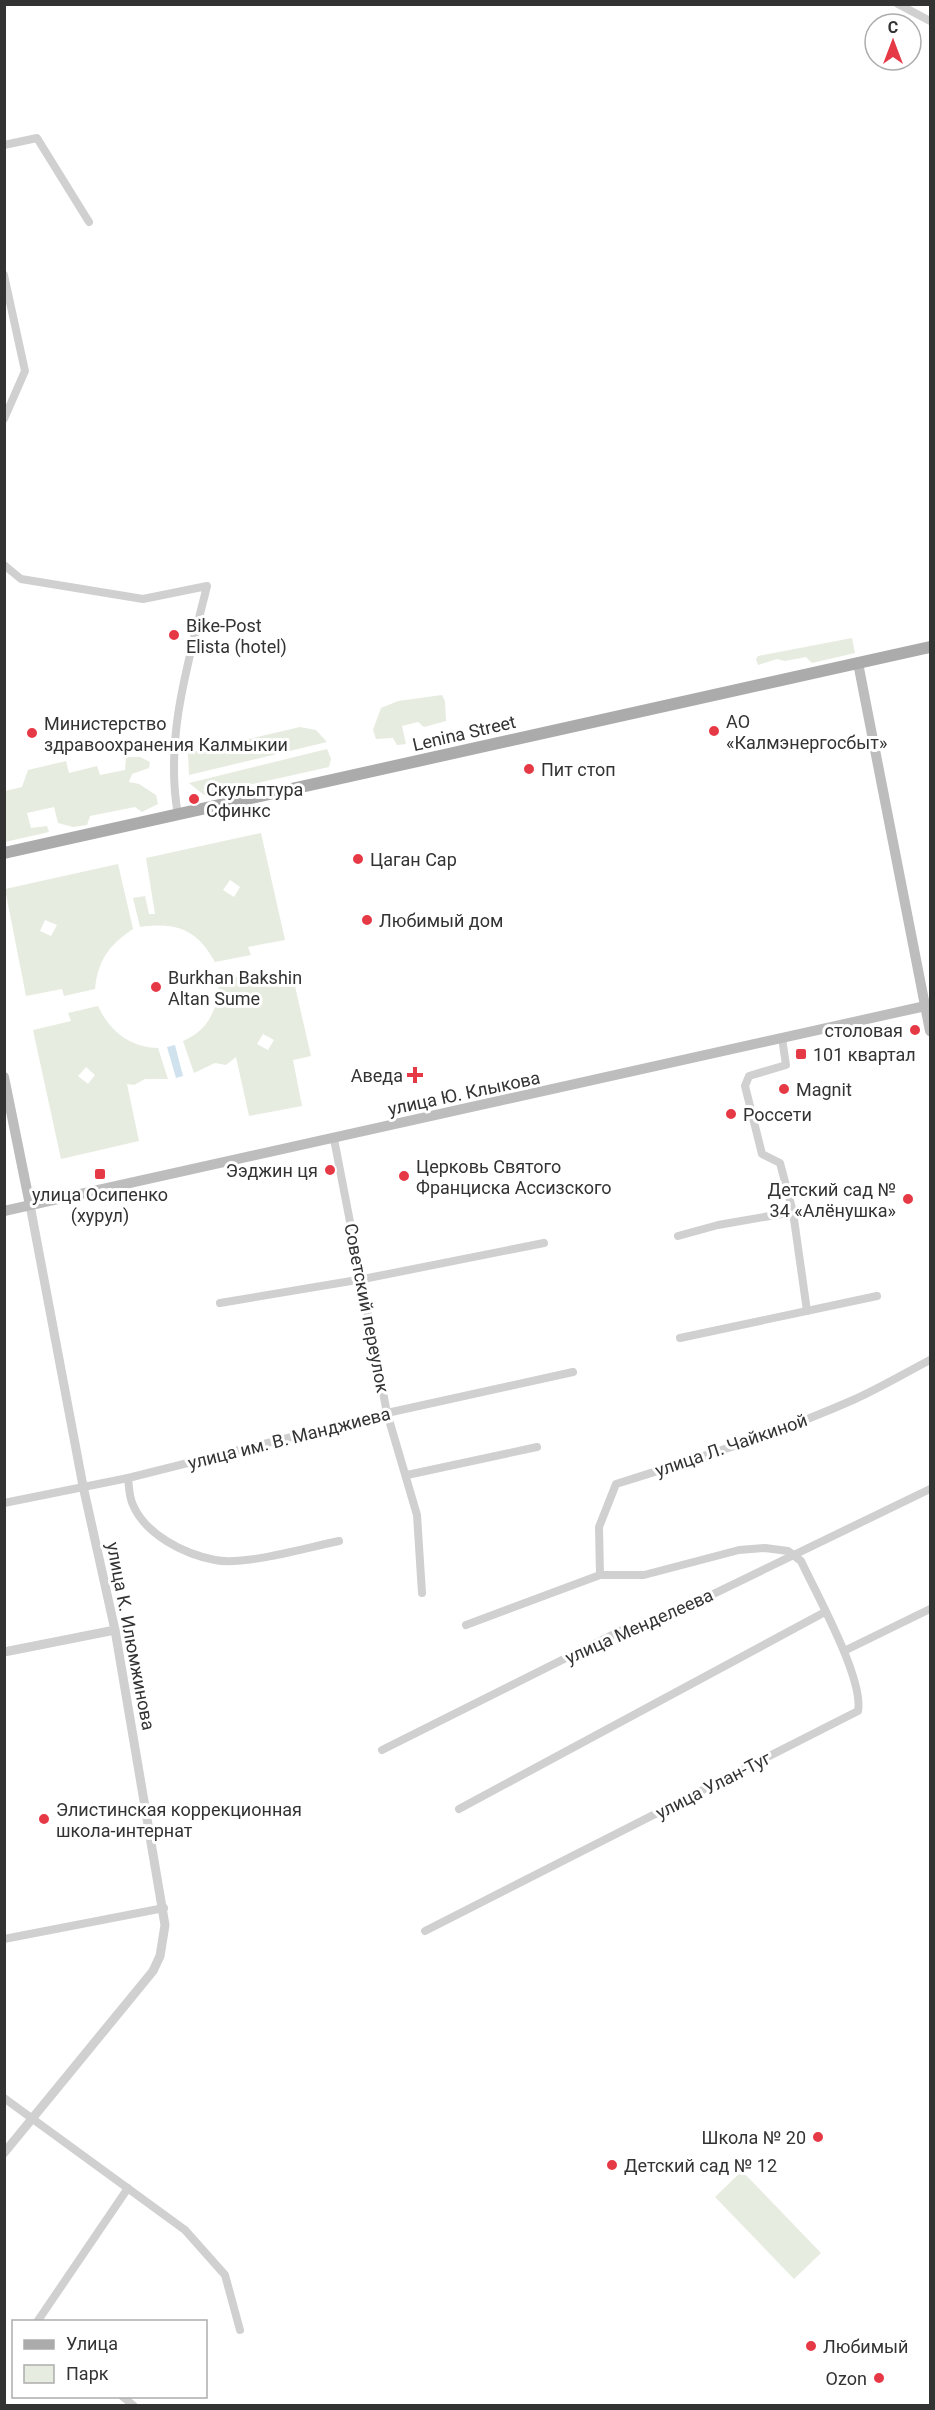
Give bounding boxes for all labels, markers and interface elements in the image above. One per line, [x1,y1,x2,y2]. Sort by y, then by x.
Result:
north arrow [863,12,923,72]
text: С [888,18,898,37]
place label: Bike-Post Elista (hotel) [186,615,287,658]
marker: Bike-Post Elista (hotel) [167,628,181,642]
street label: Lenina Street [410,711,518,755]
place label: АО «Калмэнергосбыт» [726,711,887,753]
place label: Министерство здравоохранения Калмыкии [44,713,288,755]
marker: АО «Калмэнергосбыт» [707,724,721,738]
marker: Министерство здравоохранения Калмыкии [25,726,39,740]
place label: Пит стоп [541,759,616,780]
marker: Пит стоп [522,762,536,776]
place label: Скульптура Сфинкс [206,779,303,821]
marker: Скульптура Сфинкс [187,792,201,806]
place label: Цаган Сар [370,849,457,870]
marker: Цаган Сар [351,852,365,866]
place label: Любимый дом [379,910,503,931]
marker: Любимый дом [360,913,374,927]
place label: Burkhan Bakshin Altan Sume [168,967,302,1009]
marker: Burkhan Bakshin Altan Sume [149,980,163,994]
place label: столовая [825,1020,903,1041]
marker: столовая [908,1023,922,1037]
place label: 101 квартал [813,1044,916,1065]
marker: 101 квартал [794,1047,808,1061]
place label: Аведа [351,1065,403,1086]
street label: улица Ю. Клыкова [386,1067,542,1119]
marker: Аведа [408,1068,422,1082]
place label: Magnit [796,1079,852,1100]
marker: Magnit [777,1082,791,1096]
place label: Россети [743,1104,812,1125]
marker: Россети [724,1107,738,1121]
place label: Церковь Святого Франциска Ассизского [416,1156,612,1198]
place label: Ээджин ця [226,1160,318,1181]
marker: Ээджин ця [323,1163,337,1177]
marker: улица Осипенко (хурул) [93,1167,107,1181]
marker: Церковь Святого Франциска Ассизского [397,1169,411,1183]
place label: Детский сад № 34 «Алёнушка» [768,1179,896,1221]
place label: улица Осипенко (хурул) [32,1184,168,1227]
marker: Детский сад № 34 «Алёнушка» [901,1192,915,1206]
street label: Советский переулок [340,1222,394,1395]
street label: улица им. В. Манджиева [186,1403,392,1473]
street label: улица Л. Чайкиной [652,1409,810,1481]
street label: улица К. Илюмжинова [102,1540,160,1732]
street label: улица Менделеева [562,1584,716,1668]
street label: улица Улан-Туг [652,1747,774,1823]
place label: Элистинская коррекционная школа-интернат [56,1799,302,1841]
marker: Элистинская коррекционная школа-интернат [37,1812,51,1826]
place label: Школа № 20 [702,2127,806,2148]
marker: Школа № 20 [811,2130,825,2144]
place label: Детский сад № 12 [624,2155,777,2176]
marker: Детский сад № 12 [605,2158,619,2172]
legend [12,2320,207,2398]
text: Улица [66,2333,118,2354]
place label: Любимый [823,2336,908,2357]
marker: Любимый [804,2339,818,2353]
text: Парк [66,2363,109,2384]
place label: Ozon [826,2368,867,2389]
marker: Ozon [872,2371,886,2385]

